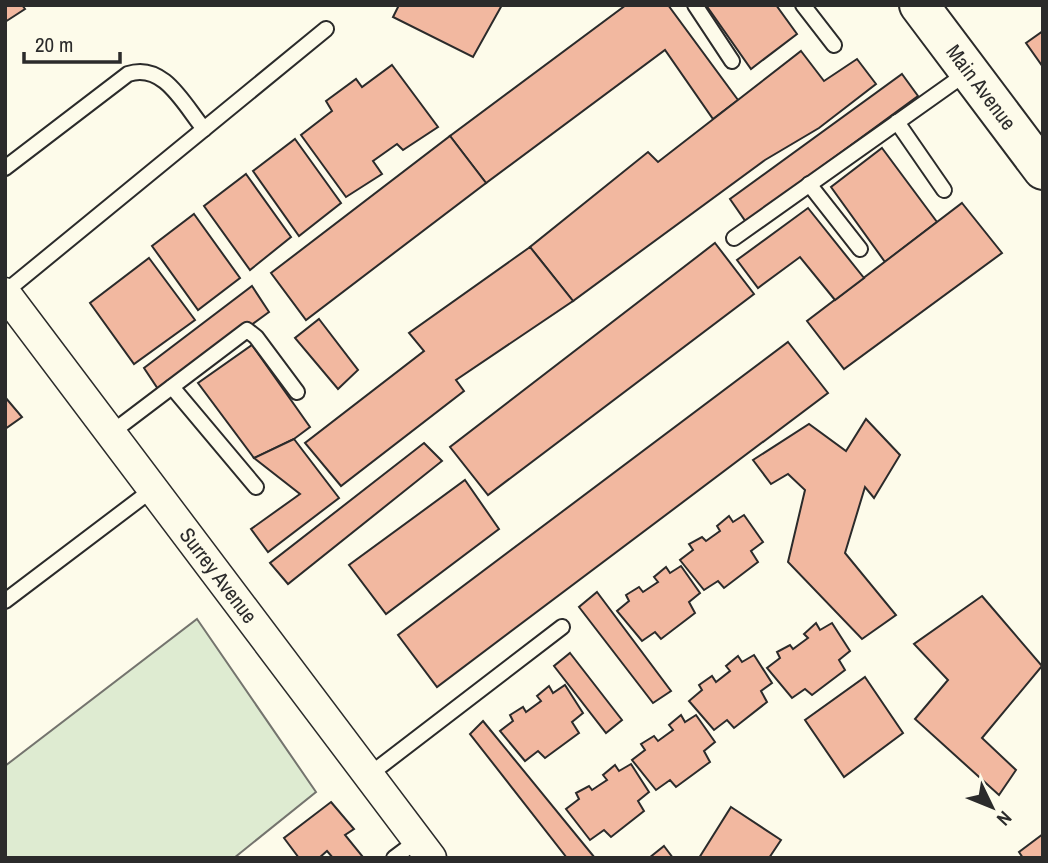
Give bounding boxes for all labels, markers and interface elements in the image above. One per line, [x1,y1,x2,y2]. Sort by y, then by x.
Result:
scale bar [24,21,121,65]
text: 20 m [35,30,73,59]
street label: Main Avenue [940,38,1023,136]
street label: Surrey Avenue [173,522,264,629]
north arrow [957,772,1027,842]
text: N [991,806,1018,832]

